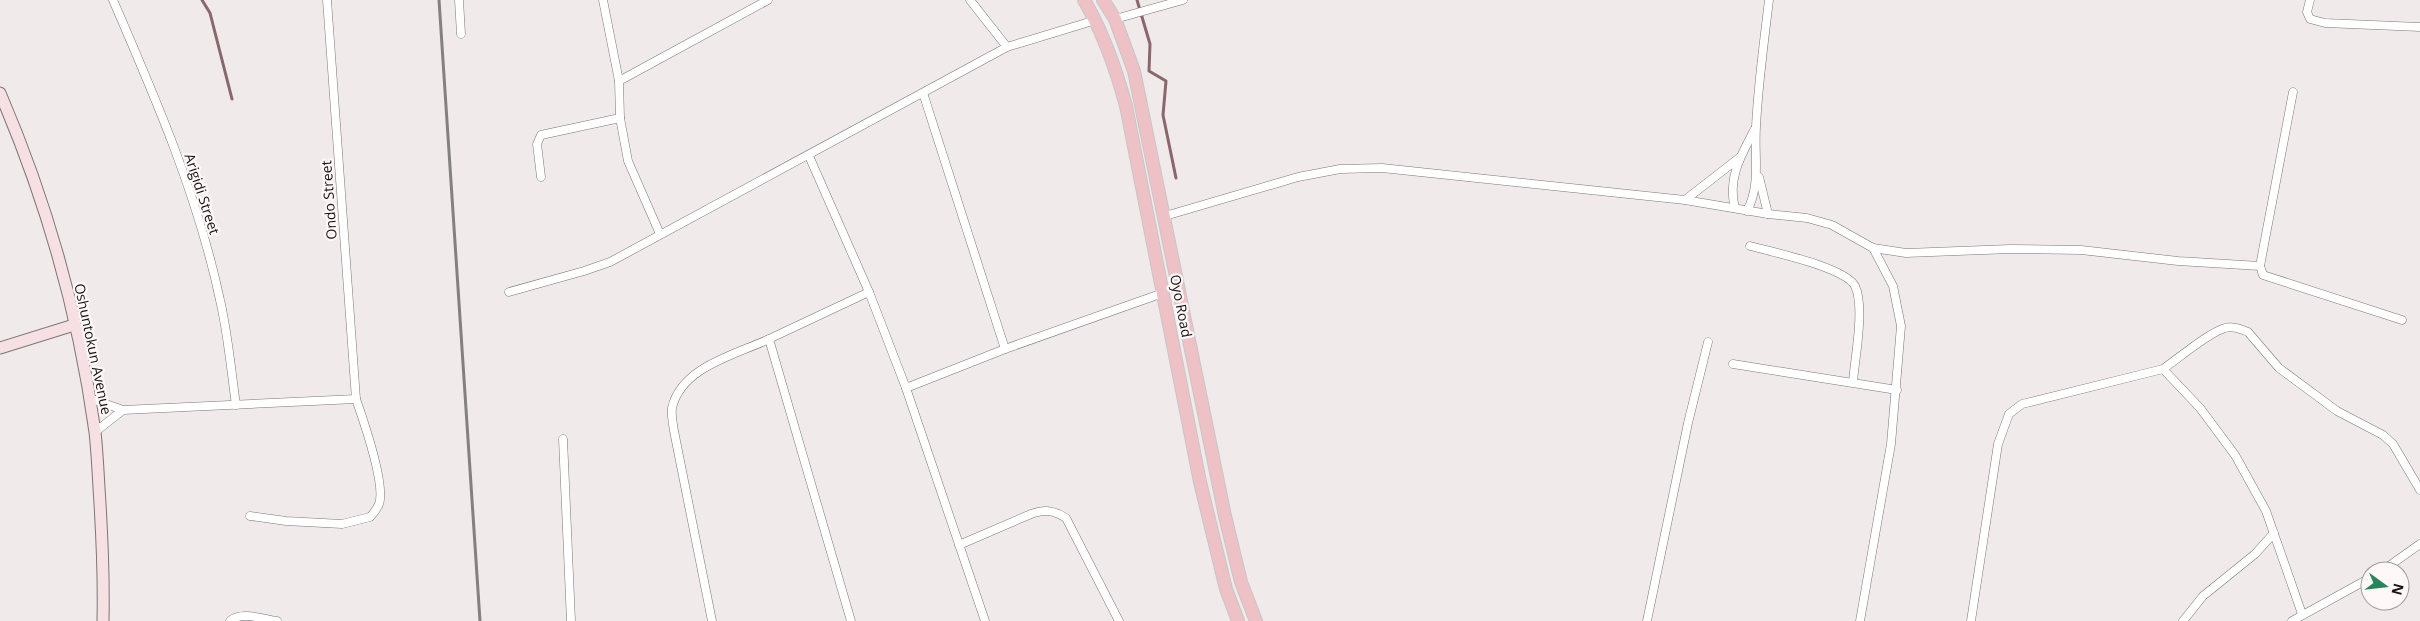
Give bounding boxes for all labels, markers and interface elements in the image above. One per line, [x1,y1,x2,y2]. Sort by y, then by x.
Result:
street label: Arigidi Street [180,151,225,237]
street label: Ondo Street [316,160,341,240]
street label: Oyo Road [1166,273,1197,339]
street label: Oshuntokun Avenue [70,282,117,416]
north arrow [2360,561,2410,611]
text: N [2387,582,2409,597]

